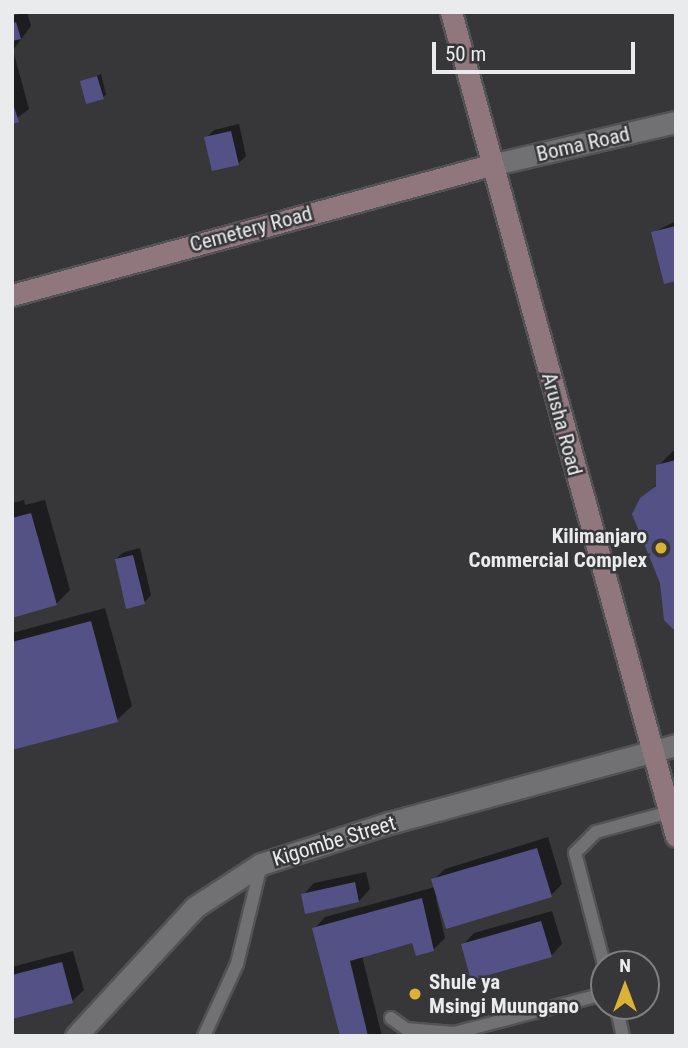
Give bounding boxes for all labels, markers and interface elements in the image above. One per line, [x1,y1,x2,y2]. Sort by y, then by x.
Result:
scale bar [436,28,639,72]
text: 50 m [445,42,486,66]
street label: Boma Road [534,121,632,167]
street label: Cemetery Road [187,201,315,257]
street label: Arusha Road [536,370,588,478]
place label: Kilimanjaro Commercial Complex [468,523,647,573]
marker: Kilimanjaro Commercial Complex [653,540,669,556]
street label: Kigombe Street [269,810,399,872]
north arrow [590,950,660,1020]
text: N [619,954,631,977]
place label: Shule ya Msingi Muungano [429,969,579,1019]
marker: Shule ya Msingi Muungano [407,986,423,1002]

